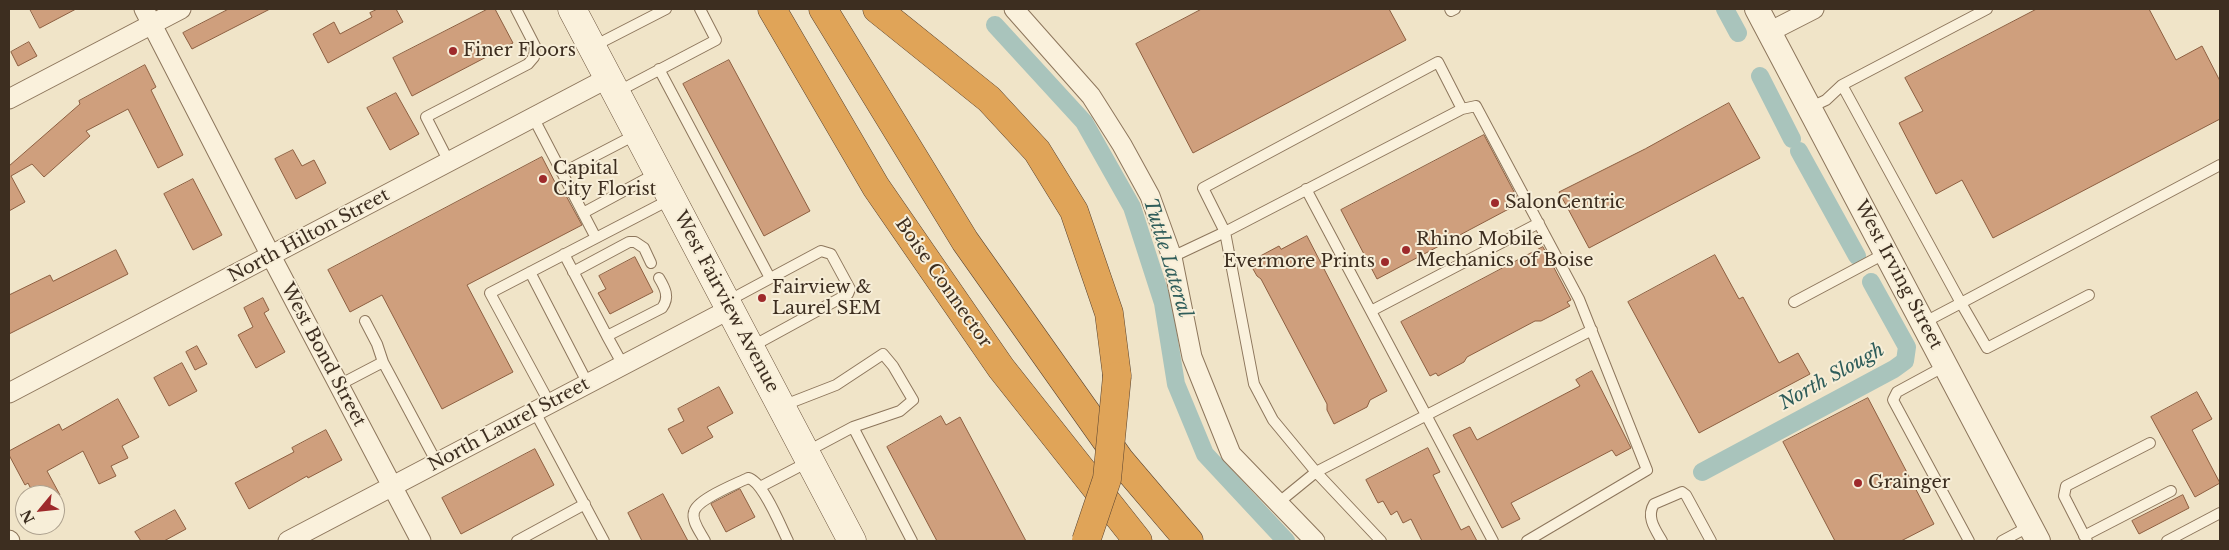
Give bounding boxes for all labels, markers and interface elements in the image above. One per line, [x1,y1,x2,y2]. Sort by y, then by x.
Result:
place label: Finer Floors [463,40,576,62]
marker: Finer Floors [447,45,459,57]
place label: Capital City Florist [553,158,656,200]
marker: Capital City Florist [537,173,549,185]
street label: North Hilton Street [225,184,393,288]
place label: SalonCentric [1505,192,1625,214]
water label: Tuttle Lateral [1138,196,1196,320]
marker: SalonCentric [1489,197,1501,209]
street label: West Irving Street [1850,197,1946,353]
street label: West Fairview Avenue [669,207,783,397]
street label: Boise Connector [890,214,996,352]
place label: Rhino Mobile Mechanics of Boise [1416,229,1594,272]
marker: Rhino Mobile Mechanics of Boise [1400,244,1412,256]
place label: Evermore Prints [1223,251,1375,273]
marker: Evermore Prints [1379,256,1391,268]
place label: Fairview & Laurel SEM [772,277,881,320]
street label: West Bond Street [276,279,370,431]
marker: Fairview & Laurel SEM [756,292,768,304]
water label: North Slough [1776,339,1888,415]
street label: North Laurel Street [425,373,593,477]
place label: Grainger [1868,472,1950,494]
marker: Grainger [1852,477,1864,489]
north arrow [15,485,65,535]
text: N [17,507,39,527]

